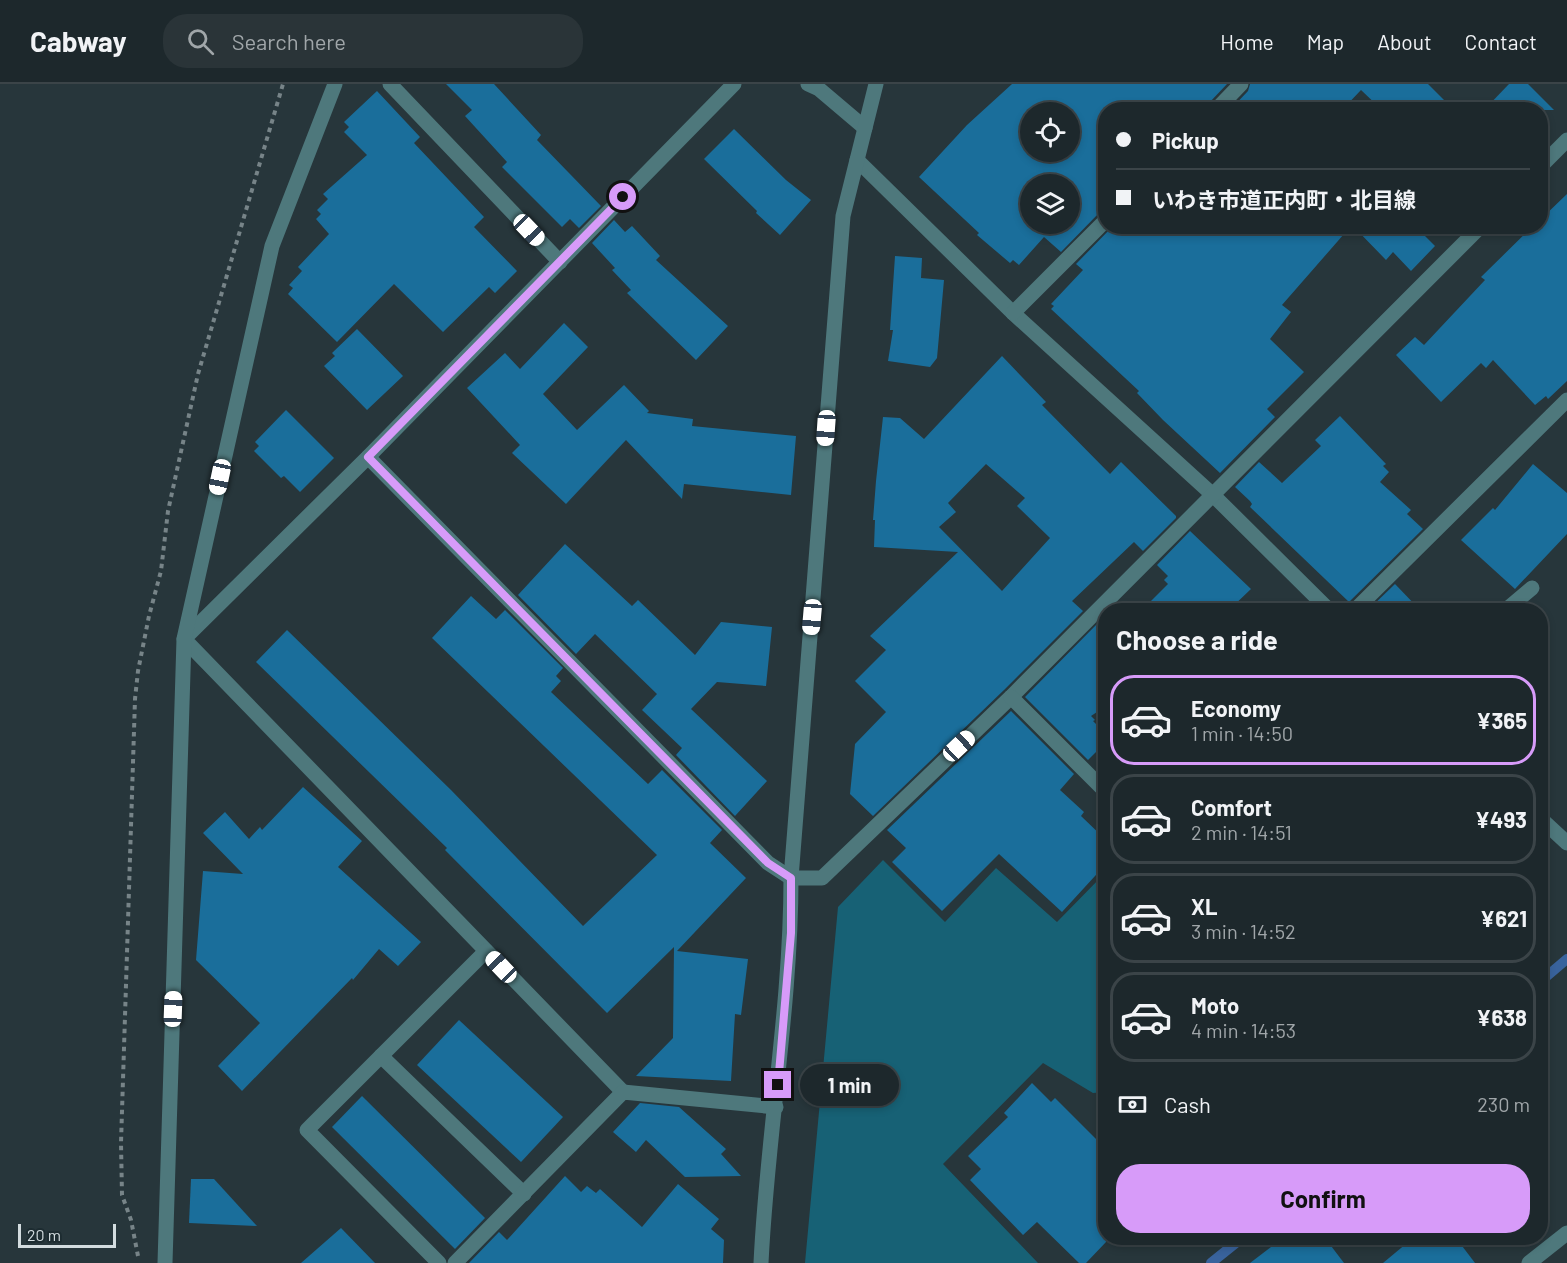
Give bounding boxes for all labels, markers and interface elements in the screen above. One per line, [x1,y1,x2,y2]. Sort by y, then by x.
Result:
search box [163,14,583,68]
text: Cabway [30,24,127,58]
icon: search [184,25,217,58]
text: Search here [232,28,346,54]
text: Home [1220,29,1274,54]
text: Map [1307,29,1344,54]
text: About [1377,29,1432,54]
text: Contact [1465,29,1537,54]
map controls [1020,102,1080,234]
button: locate [1020,102,1080,162]
text: Pickup [1152,127,1219,153]
button: layers [1020,174,1080,234]
route start [609,183,636,210]
text: いわき市道正内町・北目線 [1152,186,1416,212]
car [510,211,548,249]
car [816,409,836,447]
car [207,458,233,496]
car [801,598,823,636]
text: Choose a ride [1116,623,1278,655]
icon: car [1119,693,1173,747]
text: Economy [1191,695,1281,721]
text: ¥365 [1476,707,1527,733]
text: 1 min · 14:50 [1191,721,1293,745]
car [940,727,978,765]
icon: car [1119,792,1173,846]
text: Comfort [1191,794,1272,820]
text: ¥493 [1475,806,1527,832]
text: 2 min · 14:51 [1191,820,1292,844]
icon: car [1119,891,1173,945]
text: XL [1191,893,1217,919]
text: ¥621 [1480,905,1527,931]
text: 3 min · 14:52 [1191,919,1296,943]
car [482,948,520,986]
icon: car [1119,990,1173,1044]
car [163,991,183,1027]
text: Moto [1191,992,1239,1018]
text: ¥638 [1476,1004,1527,1030]
text: 4 min · 14:53 [1191,1018,1296,1042]
callout: 1 min [799,1064,898,1106]
route end [764,1071,791,1098]
text: 1 min [828,1073,871,1097]
icon: cash [1116,1088,1149,1121]
text: Cash [1164,1091,1211,1117]
text: 230 m [1477,1092,1530,1116]
button: Confirm [1116,1164,1530,1233]
scale bar [18,1221,116,1248]
text: 20 m [27,1225,61,1244]

